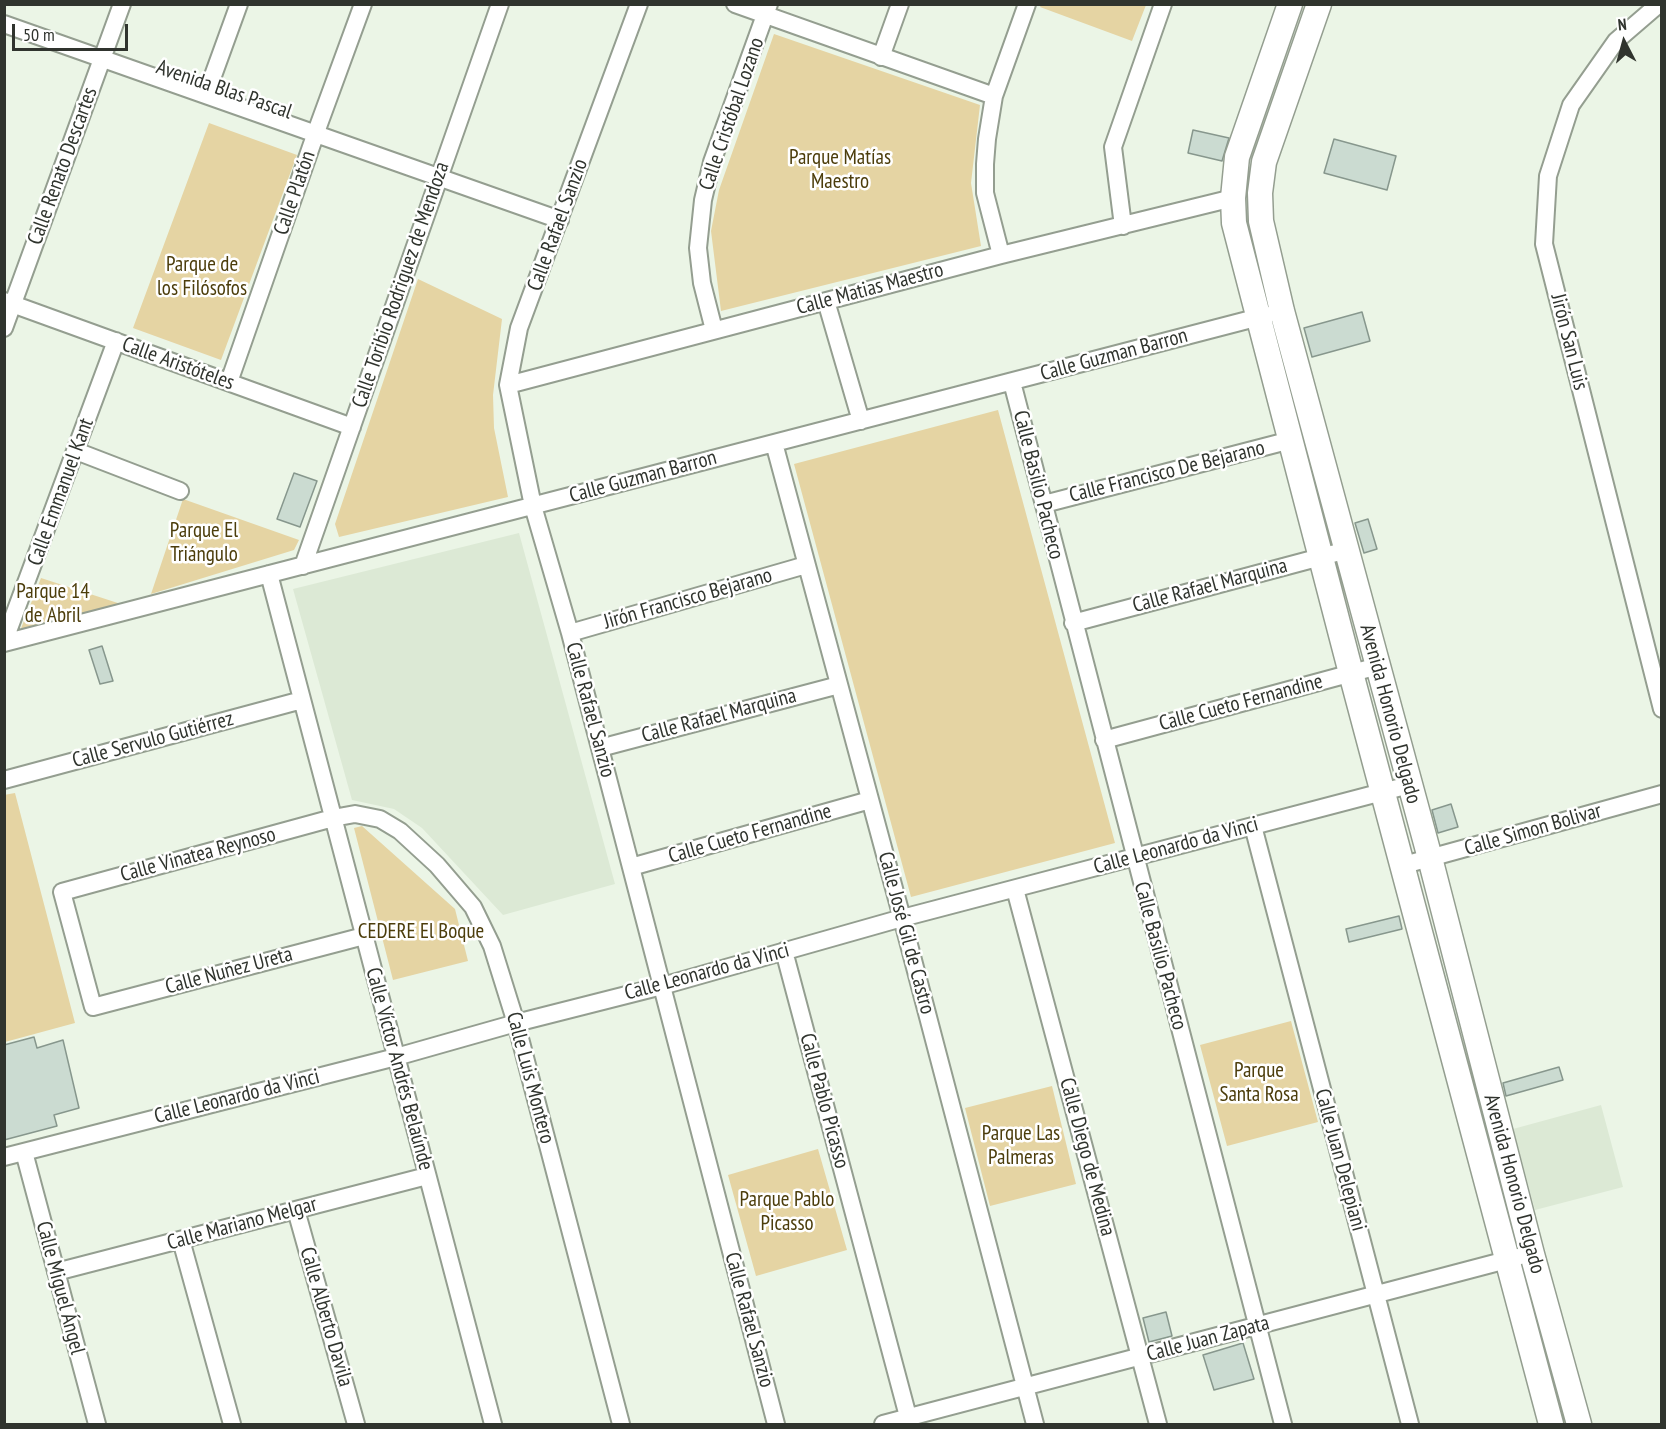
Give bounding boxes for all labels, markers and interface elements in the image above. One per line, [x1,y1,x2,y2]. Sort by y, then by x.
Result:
scale bar [15,12,130,50]
north arrow [1594,12,1654,72]
text: N [1617,14,1627,34]
text: 50 m [23,23,55,46]
street label: Calle Cristóbal Lozano [694,34,770,194]
street label: Avenida Blas Pascal [153,55,295,125]
street label: Calle Renato Descartes [23,84,103,248]
park label: Parque Matías Maestro [789,145,891,195]
street label: Calle Platón [269,148,321,238]
street label: Calle Rafael Sanzio [522,156,594,294]
street label: Calle Toribio Rodriguez de Mendoza [347,159,455,411]
park label: Parque de los Filósofos [157,252,247,302]
street label: Calle Matias Maestro [794,257,946,321]
street label: Jirón San Luis [1545,291,1593,393]
street label: Calle Guzman Barron [1038,323,1190,387]
street label: Calle Aristóteles [118,332,238,396]
street label: Calle Basilio Pacheco [1007,408,1069,562]
street label: Calle Emmanuel Kant [23,415,99,569]
street label: Calle Francisco De Bejarano [1067,436,1267,508]
street label: Calle Guzman Barron [567,445,719,509]
park label: Parque El Triángulo [170,518,238,568]
street label: Calle Rafael Marquina [1130,553,1290,619]
street label: Jirón Francisco Bejarano [601,563,775,635]
park label: Parque 14 de Abril [16,579,90,629]
street label: Avenida Honorio Delgado [1354,622,1426,806]
street label: Calle Rafael Sanzio [560,640,620,780]
street label: Calle Cueto Fernandine [1156,669,1326,737]
street label: Calle Rafael Marquina [639,683,799,749]
street label: Calle Servulo Gutiérrez [70,706,236,774]
street label: Calle Simon Bolivar [1462,798,1604,862]
street label: Calle Cueto Fernandine [666,799,834,869]
street label: Calle Leonardo da Vinci [1091,812,1261,880]
street label: Calle Vinatea Reynoso [118,822,278,888]
street label: Calle José Gil de Castro [872,849,940,1017]
street label: Calle Basilio Pacheco [1128,879,1192,1033]
park label: CEDERE El Boque [358,919,484,945]
street label: Calle Leonardo da Vinci [622,938,792,1006]
street label: Calle Nuñez Ureta [163,942,295,1000]
street label: Calle Víctor Andrés Belaúnde [360,965,438,1173]
street label: Calle Luis Montero [500,1010,560,1146]
street label: Calle Pablo Picasso [794,1031,854,1171]
park label: Parque Santa Rosa [1219,1058,1299,1108]
street label: Calle Leonardo da Vinci [152,1064,322,1130]
street label: Calle Diego de Medina [1054,1075,1120,1239]
street label: Calle Juan Delepiani [1309,1086,1371,1234]
street label: Avenida Honorio Delgado [1478,1092,1550,1276]
park label: Parque Las Palmeras [982,1121,1060,1171]
park label: Parque Pablo Picasso [740,1187,834,1237]
street label: Calle Mariano Melgar [164,1192,320,1256]
street label: Calle Miguel Ángel [30,1219,90,1357]
street label: Calle Alberto Davila [294,1244,358,1390]
street label: Calle Rafael Sanzio [719,1250,779,1390]
street label: Calle Juan Zapata [1144,1311,1272,1367]

